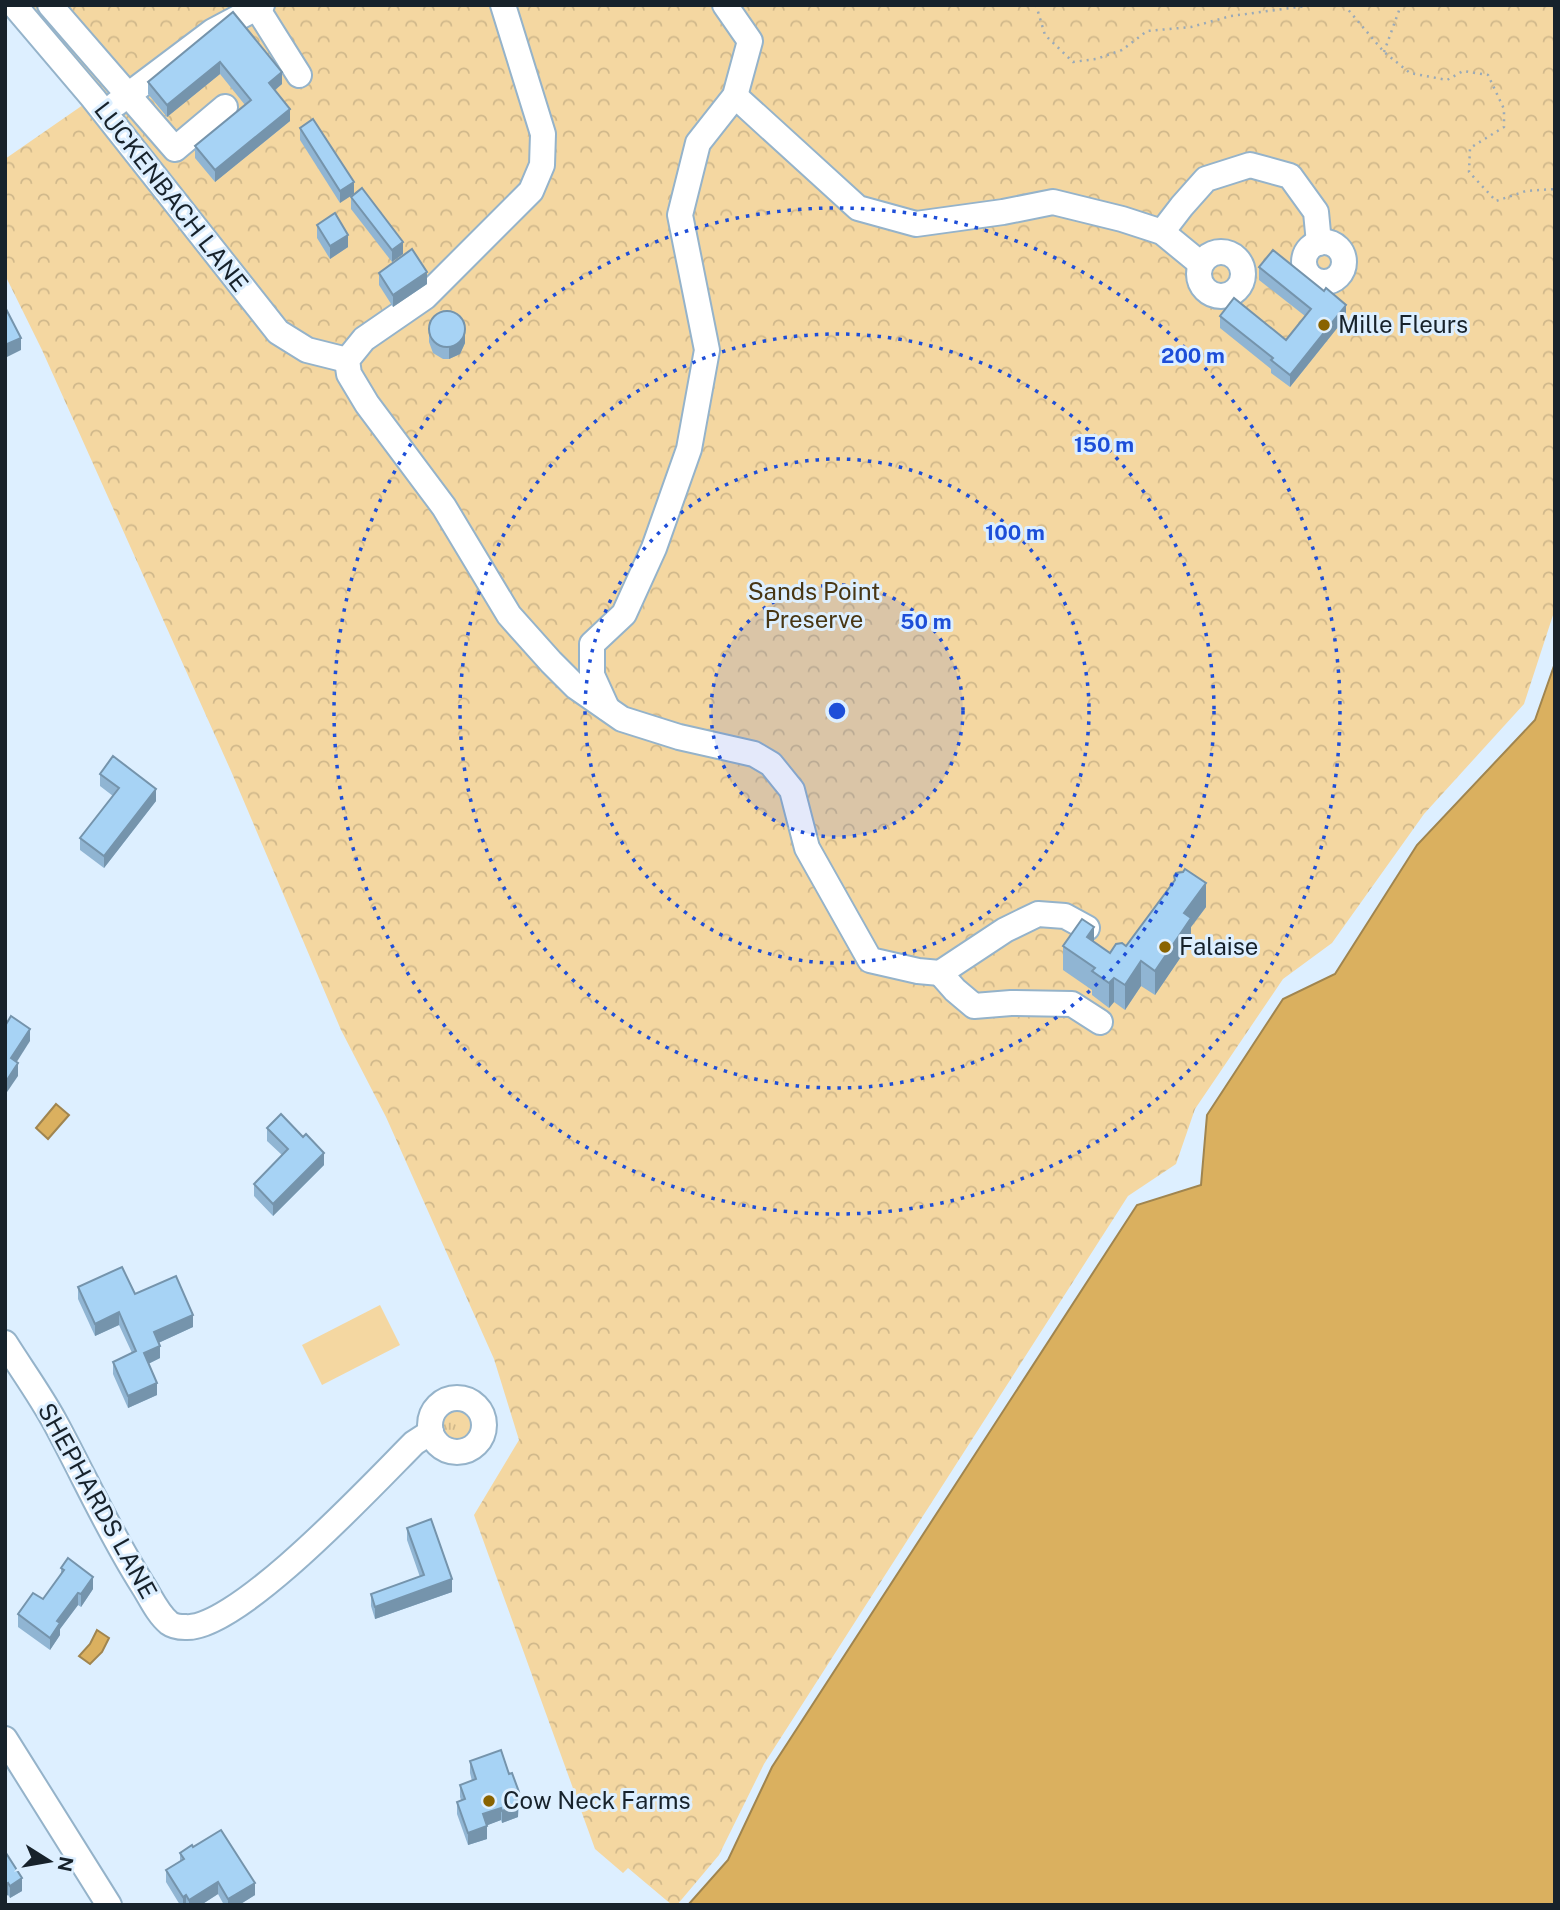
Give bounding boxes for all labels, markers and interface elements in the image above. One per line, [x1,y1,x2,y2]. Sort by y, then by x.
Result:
street label: LUCKENBACH LANE [89,96,255,297]
place label: Mille Fleurs [1338,310,1468,338]
marker: Mille Fleurs [1316,317,1332,333]
text: 200 m [1161,343,1225,368]
text: 150 m [1074,432,1134,457]
text: 100 m [985,520,1045,545]
park label: Sands Point Preserve [748,577,880,633]
text: 50 m [900,609,952,634]
centre of rings [825,699,849,723]
place label: Falaise [1179,932,1258,960]
marker: Falaise [1157,939,1173,955]
street label: SHEPHARDS LANE [33,1398,163,1603]
place label: Cow Neck Farms [503,1786,691,1814]
marker: Cow Neck Farms [481,1793,497,1809]
north arrow [14,1826,84,1896]
text: N [53,1855,78,1874]

